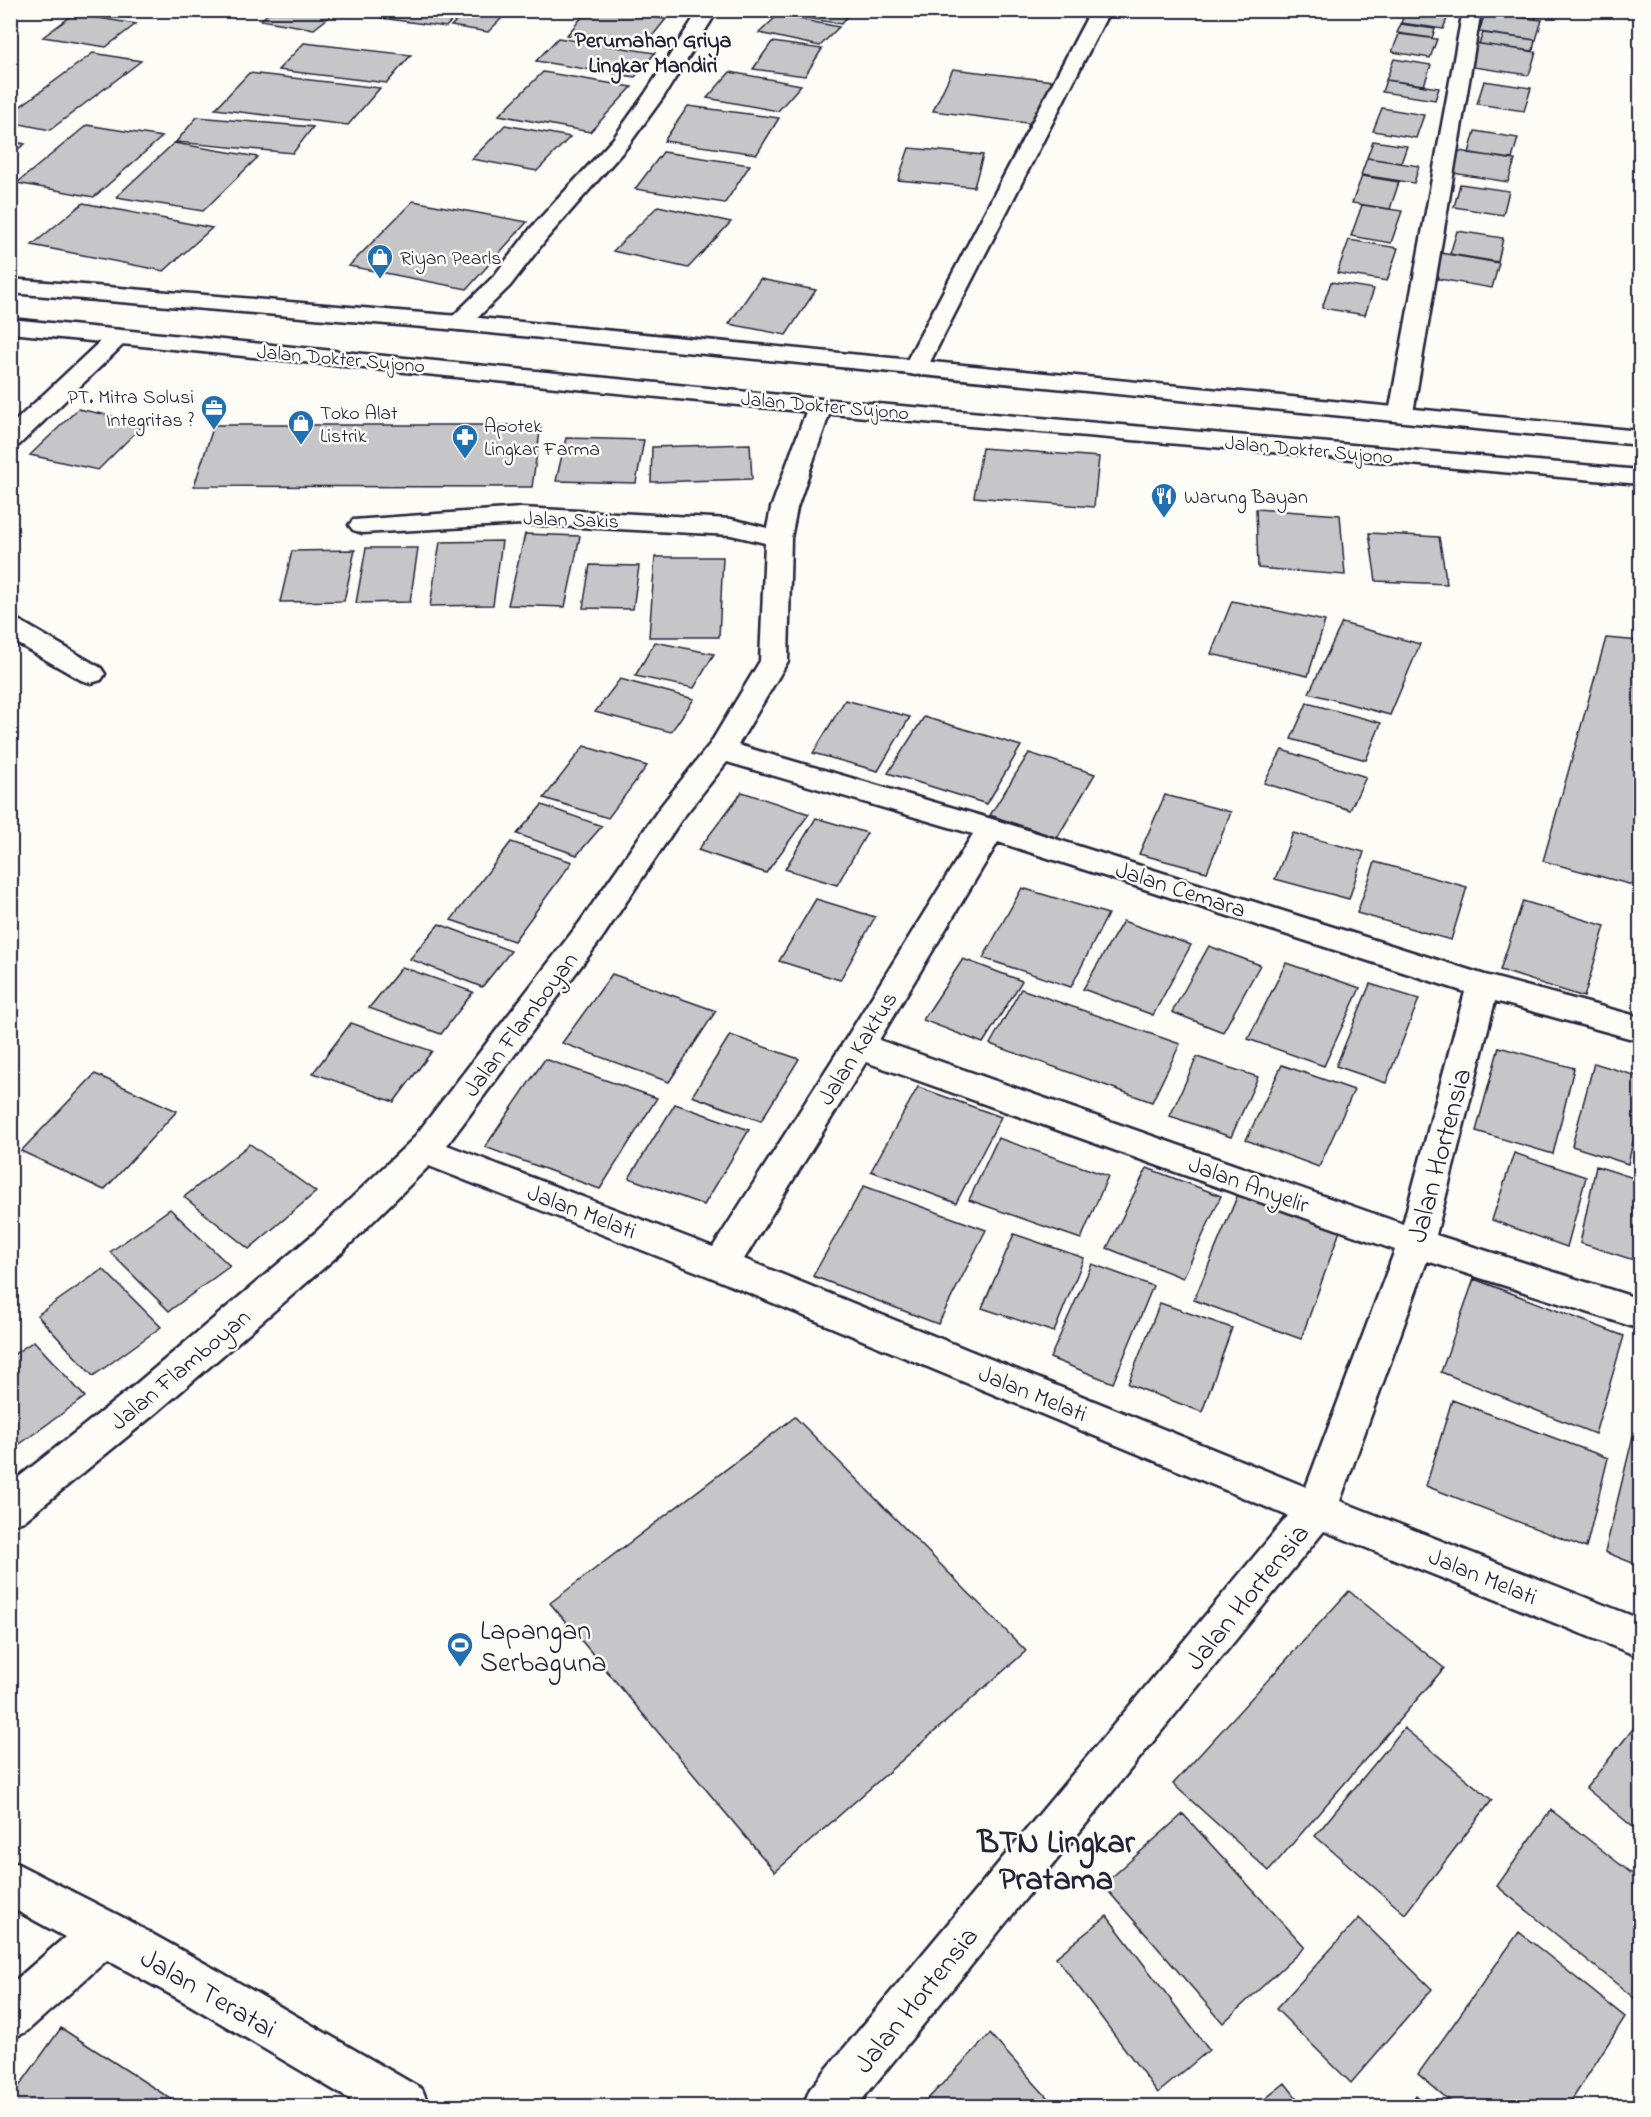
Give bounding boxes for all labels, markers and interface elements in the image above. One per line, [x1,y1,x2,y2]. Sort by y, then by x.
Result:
district label: Perumahan Griya Lingkar Mandiri [575,26,732,84]
shop icon: Riyan Pearls [365,242,395,280]
place label: Riyan Pearls [400,245,501,274]
street label: Jalan Dokter Sujono [256,339,426,382]
place label: PT. Mitra Solusi Integritas ? [67,384,194,437]
street label: Jalan Dokter Sujono [740,386,910,429]
office icon: PT. Mitra Solusi Integritas ? [199,393,229,431]
place label: Toko Alat Listrik [320,400,398,452]
shop icon: Toko Alat Listrik [286,408,316,446]
place label: Apotek Lingkar Farma [484,413,600,466]
pharmacy icon: Apotek Lingkar Farma [450,422,480,460]
street label: Jalan Dokter Sujono [1224,430,1394,473]
restaurant icon: Warung Bayan [1149,481,1179,519]
place label: Warung Bayan [1184,484,1308,514]
street label: Jalan Sakis [523,505,619,538]
street label: Jalan Cemara [1110,854,1250,929]
street label: Jalan Flamboyan [456,946,589,1106]
street label: Jalan Kaktus [810,986,908,1113]
street label: Jalan Hortensia [1398,1064,1484,1248]
street label: Jalan Anyelir [1183,1148,1314,1225]
street label: Jalan Melati [522,1177,641,1250]
street label: Jalan Flamboyan [104,1302,260,1441]
street label: Jalan Melati [973,1358,1092,1433]
street label: Jalan Hortensia [1176,1516,1321,1681]
street label: Jalan Melati [1423,1541,1542,1616]
place label: Lapangan Serbaguna [480,1612,607,1685]
sports icon: Lapangan Serbaguna [445,1630,475,1668]
district label: BTN Lingkar Pratama [975,1821,1136,1905]
street label: Jalan Hortensia [845,1919,990,2084]
street label: Jalan Teratai [131,1939,283,2051]

